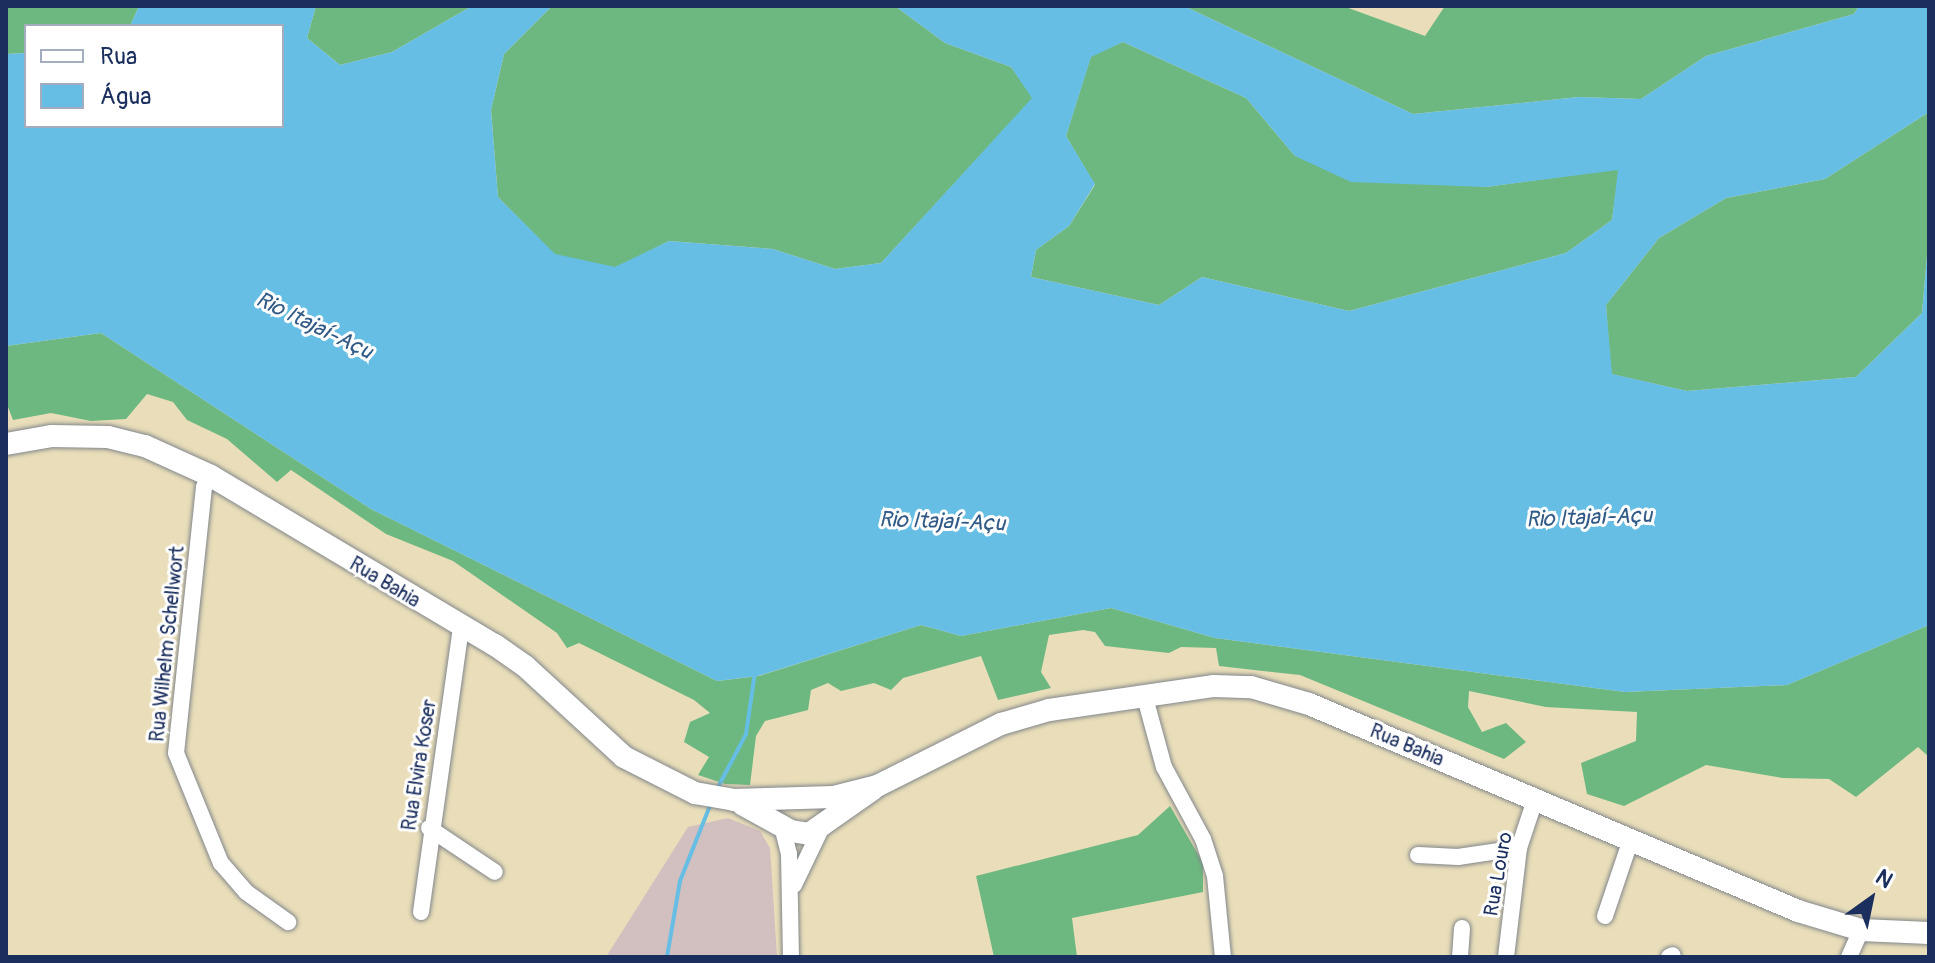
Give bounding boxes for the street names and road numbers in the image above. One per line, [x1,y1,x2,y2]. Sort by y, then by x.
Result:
street label: Rua Wilhelm Schellwort [145,545,189,743]
street label: Rua Bahia [345,552,425,612]
street label: Rua Elvira Koser [397,698,441,832]
street label: Rua Bahia [1366,719,1448,771]
street label: Rua Louro [1479,830,1517,918]

